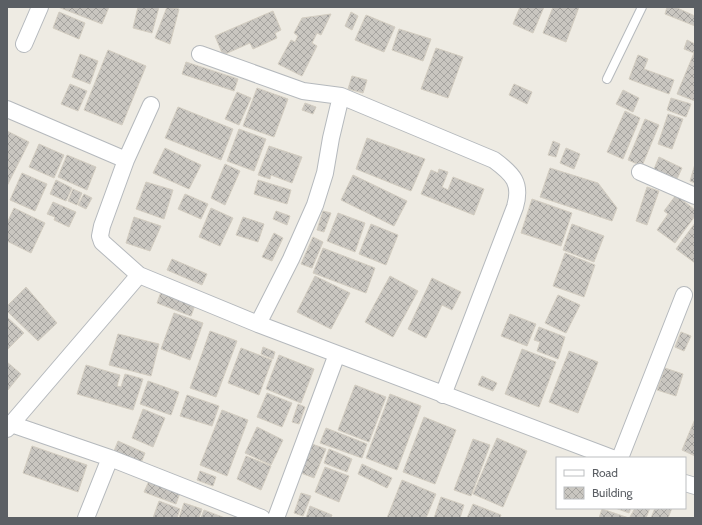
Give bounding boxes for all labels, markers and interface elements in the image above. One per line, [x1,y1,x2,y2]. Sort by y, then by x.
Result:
legend [556,457,686,509]
text: Road [592,465,618,480]
text: Building [592,485,634,500]

